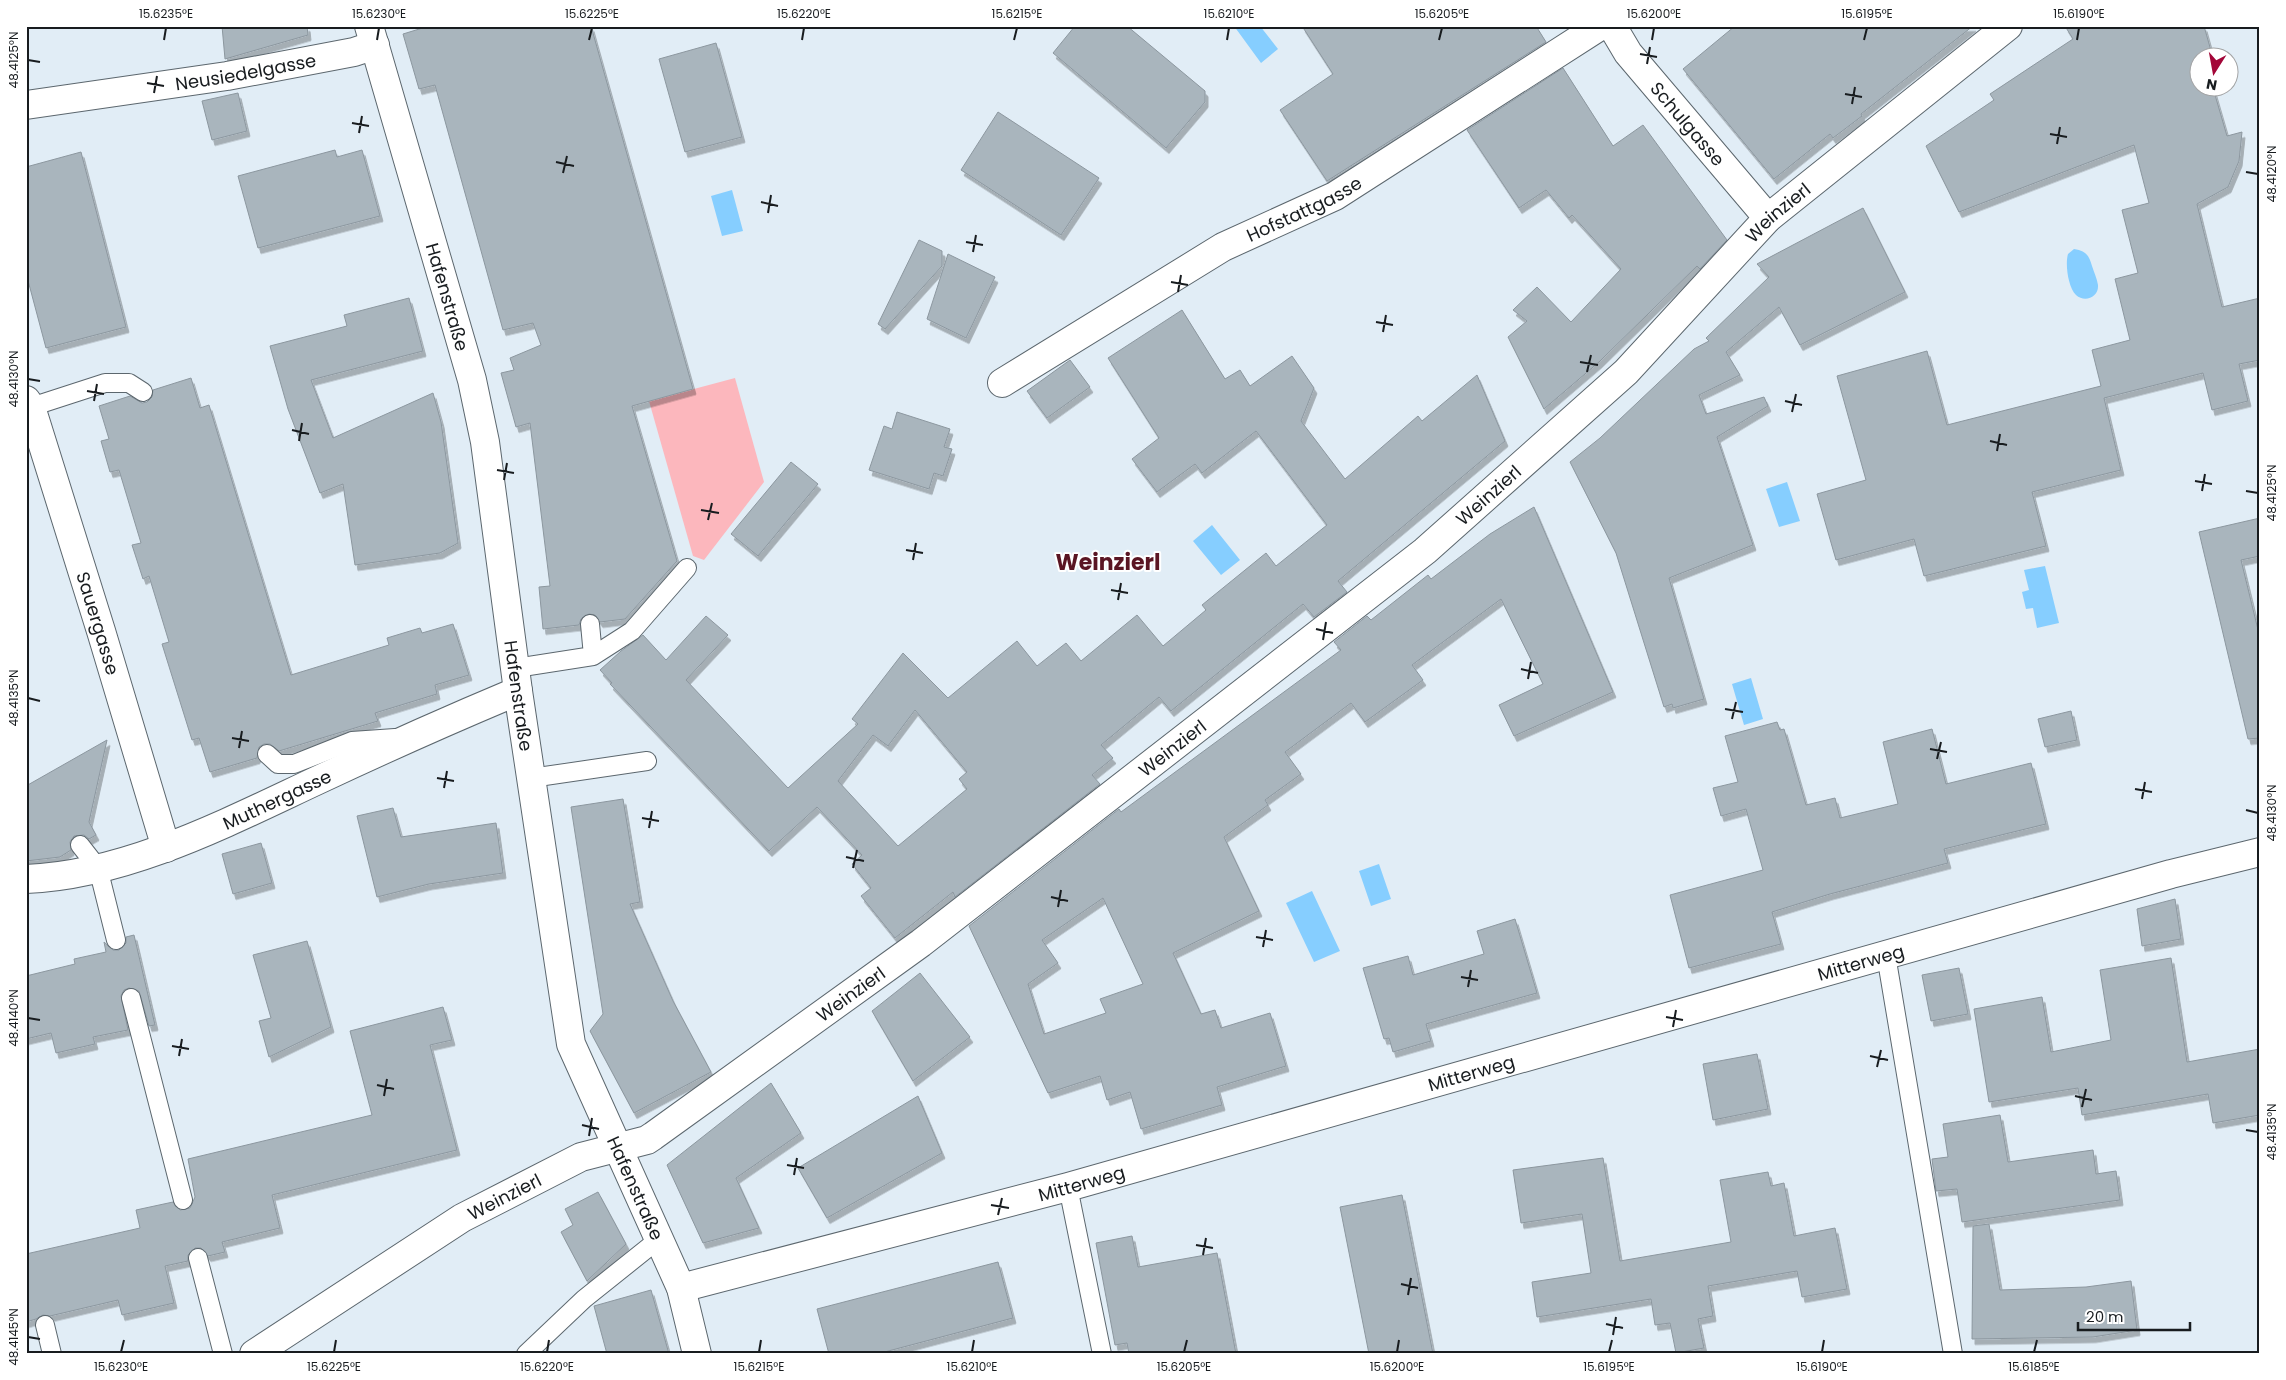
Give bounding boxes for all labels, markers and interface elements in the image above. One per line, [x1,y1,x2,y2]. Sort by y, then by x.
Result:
text: 15.6235°E [139,5,193,22]
text: 15.6230°E [352,5,406,22]
text: 15.6225°E [565,5,619,22]
text: 15.6220°E [777,5,831,22]
text: 15.6215°E [992,5,1042,22]
text: 15.6210°E [1204,5,1254,22]
text: 15.6205°E [1415,5,1469,22]
text: 15.6200°E [1627,5,1681,22]
text: 15.6195°E [1841,5,1893,22]
text: 15.6190°E [2053,5,2105,22]
text: 48.4125°N [5,32,22,88]
street label: Neusiedelgasse [173,47,318,96]
north arrow [2188,48,2238,98]
text: N [2204,74,2219,96]
street label: Schulgasse [1645,76,1731,171]
text: 48.4120°N [2263,146,2280,202]
street label: Hofstattgasse [1242,170,1366,247]
street label: Weinzierl [1739,176,1816,248]
street label: Hafenstraße [420,240,475,354]
text: 48.4130°N [5,351,22,408]
street label: Weinzierl [1450,459,1526,531]
text: 48.4125°N [2263,465,2280,521]
district label: Weinzierl [1056,547,1160,578]
street label: Sauergasse [71,569,126,678]
street label: Hafenstraße [499,639,539,753]
text: 48.4135°N [5,670,22,727]
street label: Weinzierl [1133,713,1211,782]
street label: Muthergasse [219,763,335,835]
text: 48.4130°N [2263,785,2280,842]
street label: Mitterweg [1814,938,1907,986]
street label: Weinzierl [811,960,890,1027]
text: 48.4140°N [5,989,22,1047]
street label: Mitterweg [1425,1048,1517,1097]
text: 48.4135°N [2263,1104,2280,1161]
street label: Hafenstraße [602,1132,670,1244]
street label: Mitterweg [1035,1159,1128,1207]
street label: Weinzierl [463,1167,545,1226]
scale bar [2078,1300,2191,1332]
text: 20 m [2086,1306,2124,1327]
text: 48.4145°N [5,1308,22,1366]
text: 15.6230°E [94,1358,148,1375]
text: 15.6225°E [307,1358,361,1375]
text: 15.6220°E [520,1358,574,1375]
text: 15.6215°E [734,1358,784,1375]
text: 15.6210°E [947,1358,997,1375]
text: 15.6205°E [1157,1358,1211,1375]
text: 15.6200°E [1370,1358,1424,1375]
text: 15.6195°E [1583,1358,1635,1375]
text: 15.6190°E [1796,1358,1848,1375]
text: 15.6185°E [2008,1358,2060,1375]

